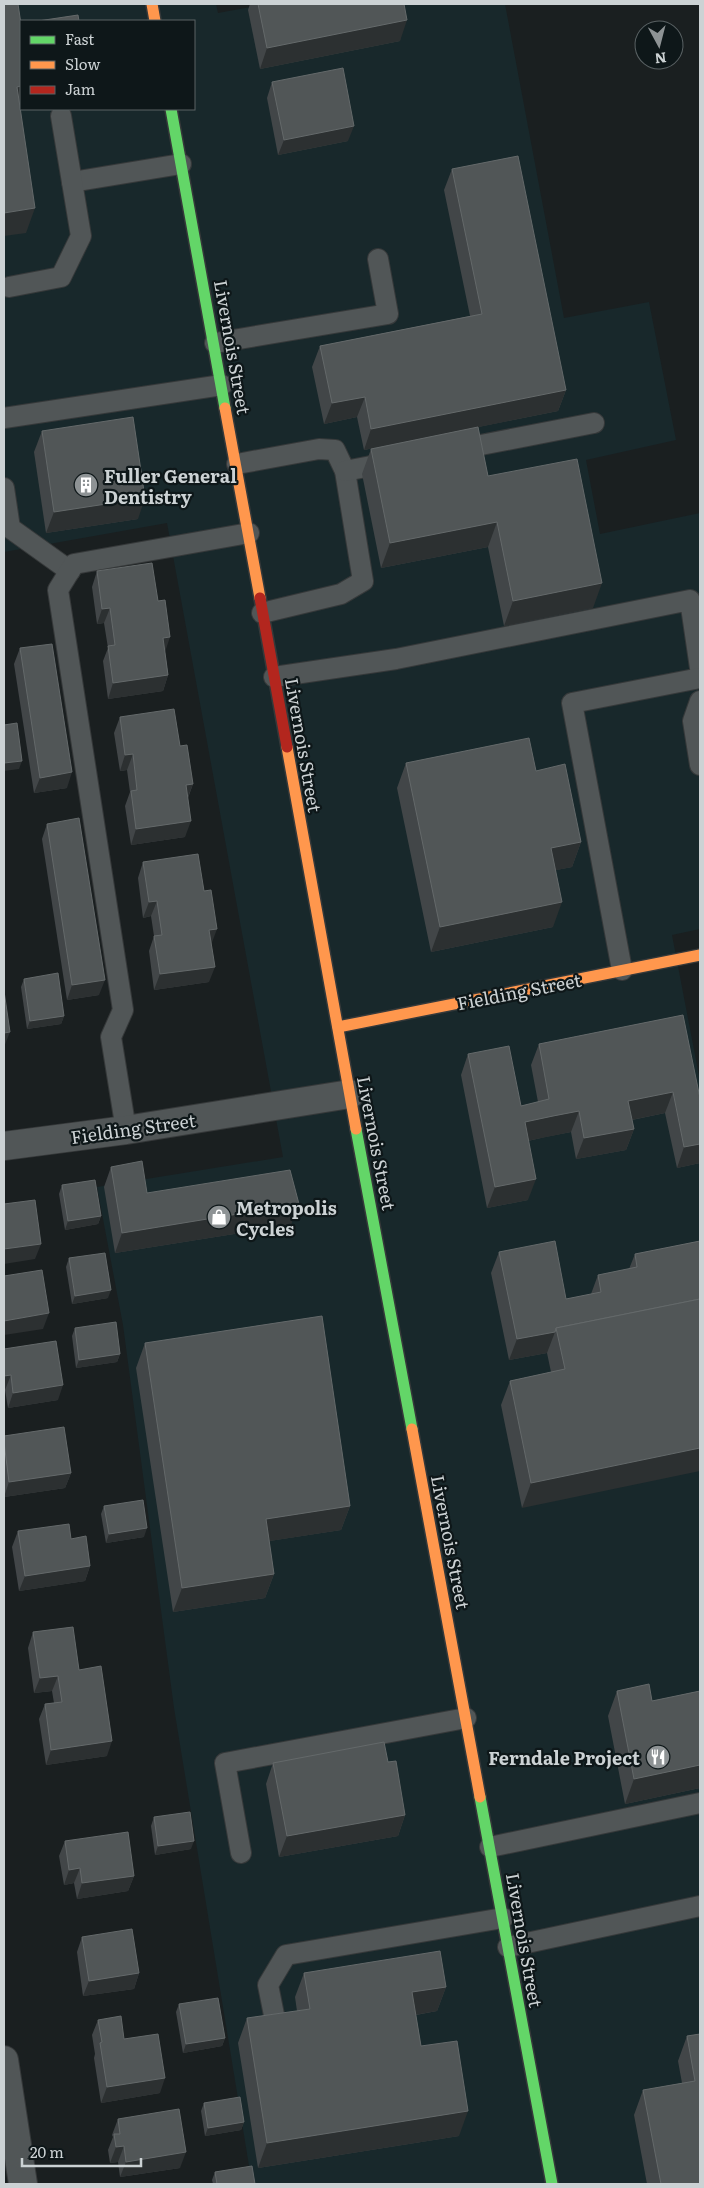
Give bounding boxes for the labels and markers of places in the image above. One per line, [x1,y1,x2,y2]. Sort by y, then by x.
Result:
place label: Fuller General Dentistry [104,462,237,510]
building icon: Fuller General Dentistry [73,472,99,498]
place label: Metropolis Cycles [236,1194,337,1242]
shop icon: Metropolis Cycles [206,1204,232,1230]
place label: Ferndale Project [488,1744,640,1771]
restaurant icon: Ferndale Project [645,1744,671,1770]

